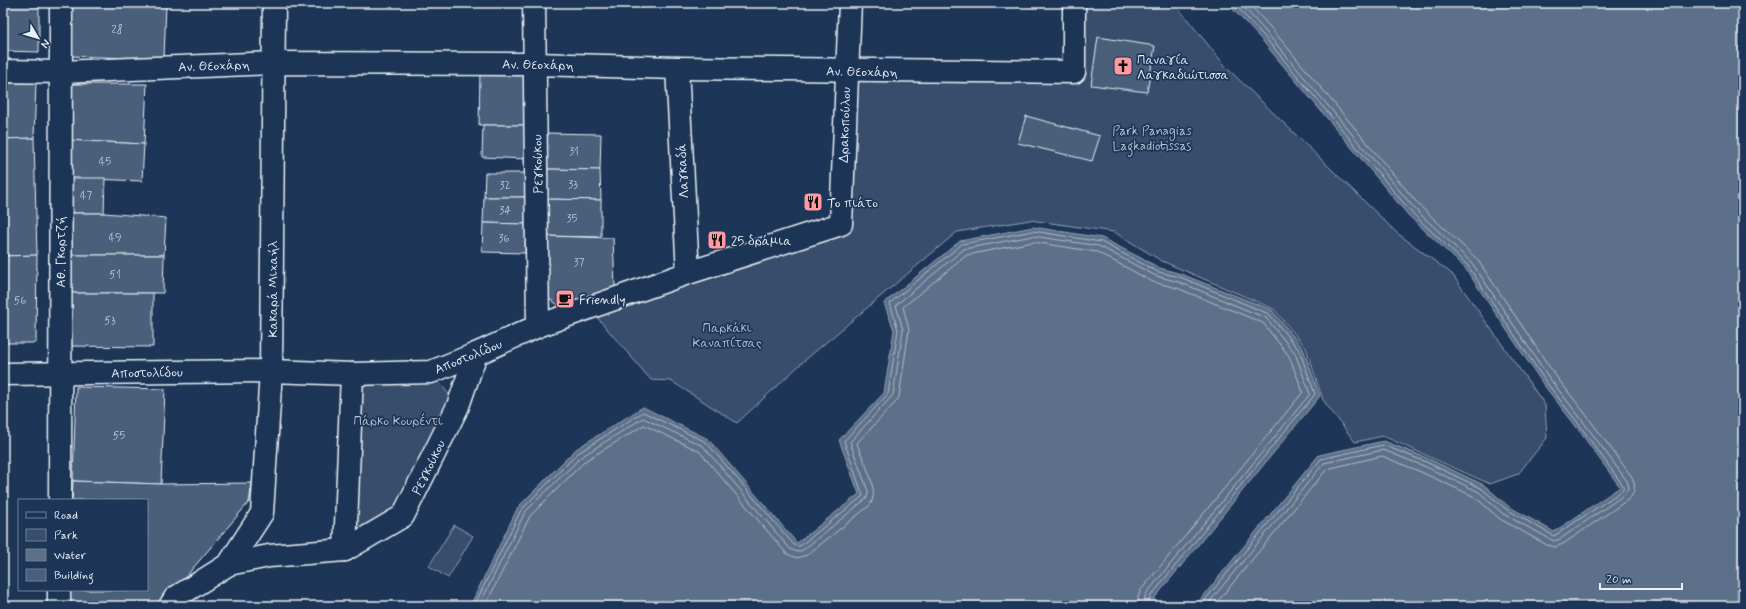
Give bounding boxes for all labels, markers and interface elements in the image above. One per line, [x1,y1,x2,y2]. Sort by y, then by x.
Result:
north arrow [18,18,58,58]
house number: 28 [111,23,123,37]
text: N [37,36,53,51]
place label: Παναγία Λαγκαδιώτισσα [1137,52,1229,84]
church icon: Παναγία Λαγκαδιώτισσα [1112,55,1134,77]
street label: Αν. Θεοχάρη [502,56,574,75]
street label: Αν. Θεοχάρη [178,57,250,76]
street label: Αν. Θεοχάρη [826,63,898,82]
street label: Δρακοπούλου [836,87,855,163]
park label: Park Panagias Lagkadiotissas [1112,123,1192,157]
street label: Ρεγκούκου [529,134,548,194]
street label: Λαγκαδά [674,143,693,199]
house number: 31 [569,145,579,159]
house number: 45 [99,155,111,169]
house number: 33 [568,178,578,192]
house number: 32 [500,179,511,193]
house number: 47 [80,189,92,203]
restaurant icon: Το πιάτο [802,191,824,213]
place label: Το πιάτο [827,195,878,212]
house number: 34 [499,204,511,218]
house number: 35 [567,212,578,226]
street label: Αθ. Γκορτζή [53,216,70,288]
restaurant icon: 25 δράμια [706,229,728,251]
house number: 49 [109,231,121,245]
house number: 36 [498,232,510,246]
place label: 25 δράμια [731,233,792,250]
street label: Κακαρά Μιχαήλ [265,241,282,337]
house number: 37 [574,256,585,270]
house number: 51 [109,268,121,282]
cafe icon: Friendly [554,288,576,310]
place label: Friendly [579,292,625,309]
house number: 56 [14,294,26,308]
house number: 53 [104,314,116,328]
park label: Παρκάκι Καναπίτσας [692,320,762,352]
street label: Αποστολίδου [432,336,505,379]
street label: Αποστολίδου [111,364,183,383]
park label: Πάρκο Κουρέντι [353,413,443,430]
house number: 55 [113,429,125,443]
street label: Ρεγκούκου [409,437,450,498]
legend [18,499,148,591]
text: Road [54,508,78,524]
text: Park [54,528,78,544]
text: Water [54,548,86,564]
scale bar [1600,565,1682,591]
text: Building [54,568,94,585]
text: 20 m [1606,572,1632,588]

